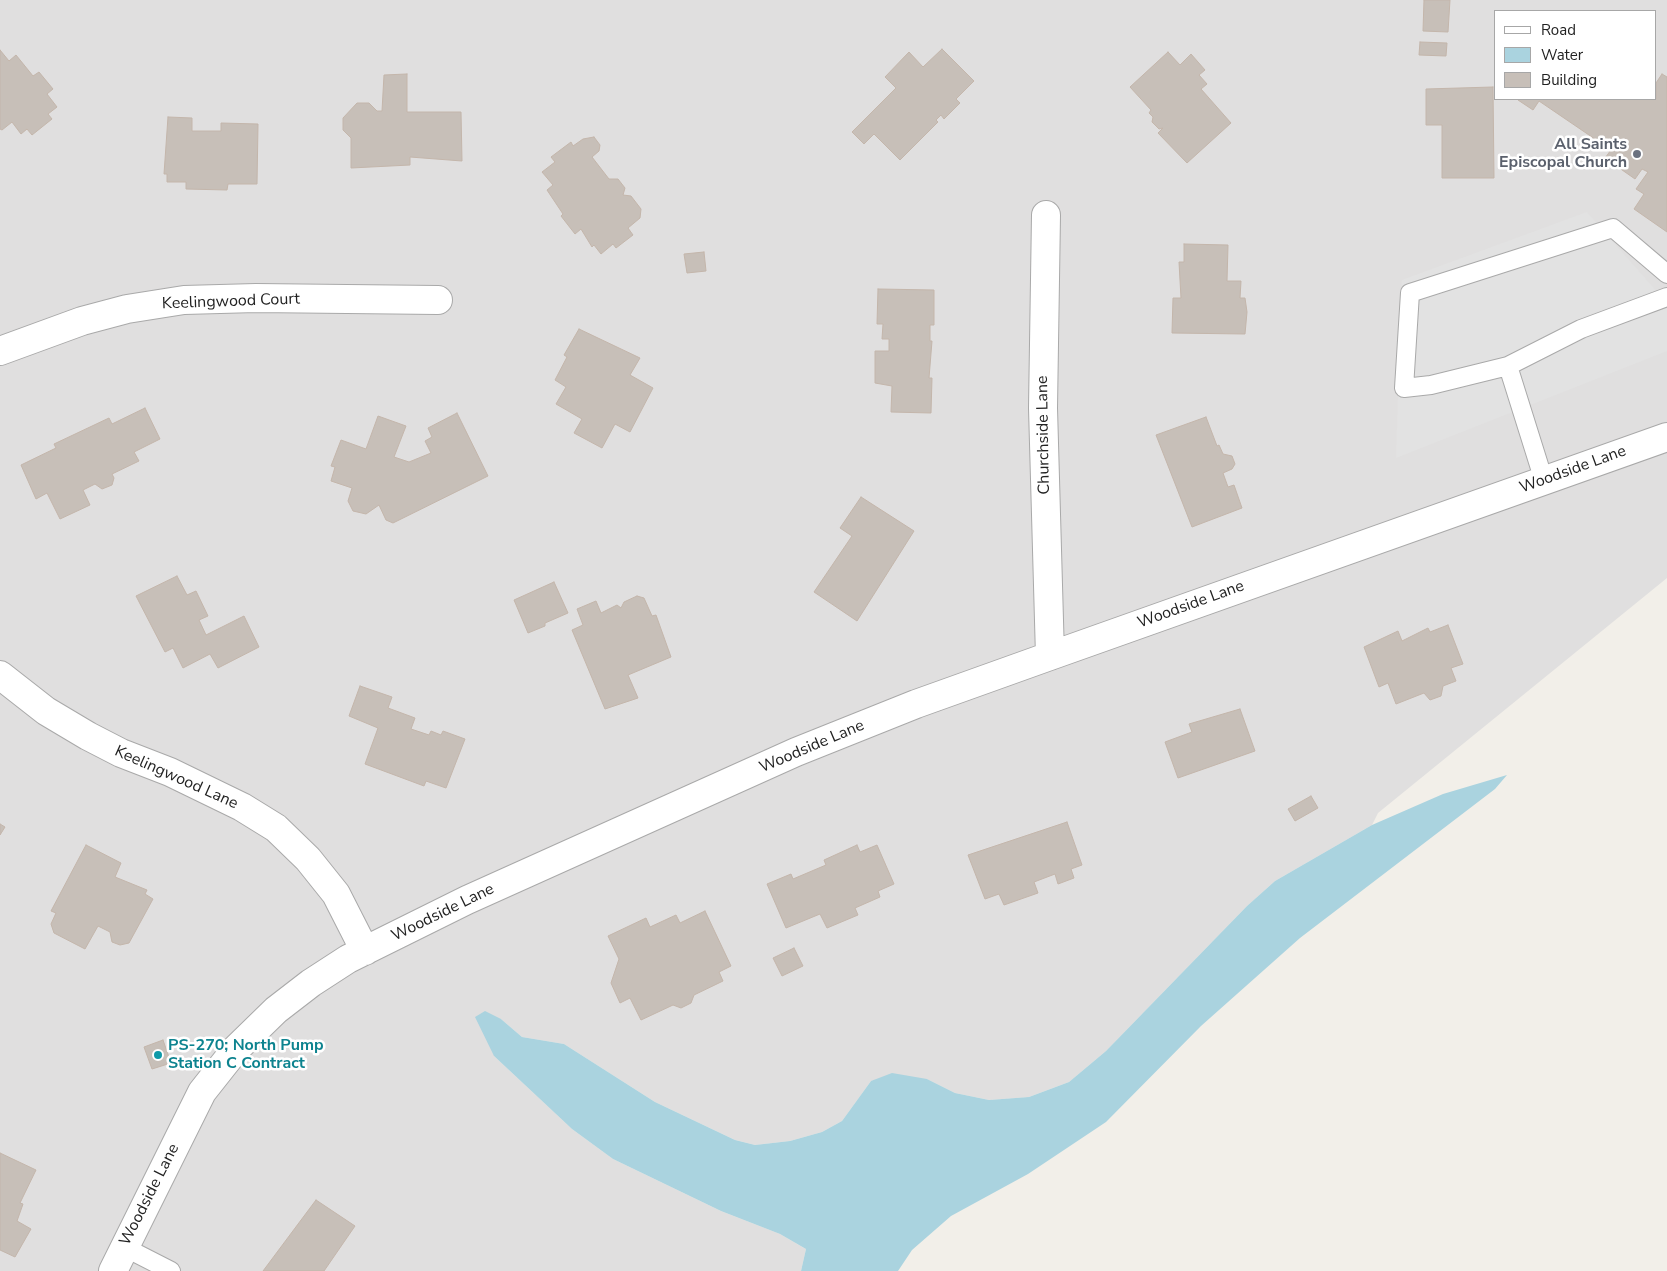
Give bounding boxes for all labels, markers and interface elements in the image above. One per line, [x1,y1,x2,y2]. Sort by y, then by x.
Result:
legend [1494,10,1657,100]
text: Road [1541,20,1576,40]
text: Water [1541,45,1583,65]
text: Building [1541,70,1597,90]
place label: All Saints Episcopal Church [1499,135,1627,173]
marker: All Saints Episcopal Church [1631,148,1643,160]
street label: Keelingwood Court [162,290,300,314]
street label: Churchside Lane [1033,375,1055,495]
street label: Woodside Lane [1517,442,1629,498]
street label: Woodside Lane [1135,577,1247,633]
street label: Woodside Lane [757,716,867,778]
street label: Keelingwood Lane [111,742,241,814]
street label: Woodside Lane [388,880,498,946]
place label: PS-270; North Pump Station C Contract [168,1036,324,1074]
marker: PS-270; North Pump Station C Contract [152,1049,164,1061]
street label: Woodside Lane [116,1141,184,1249]

